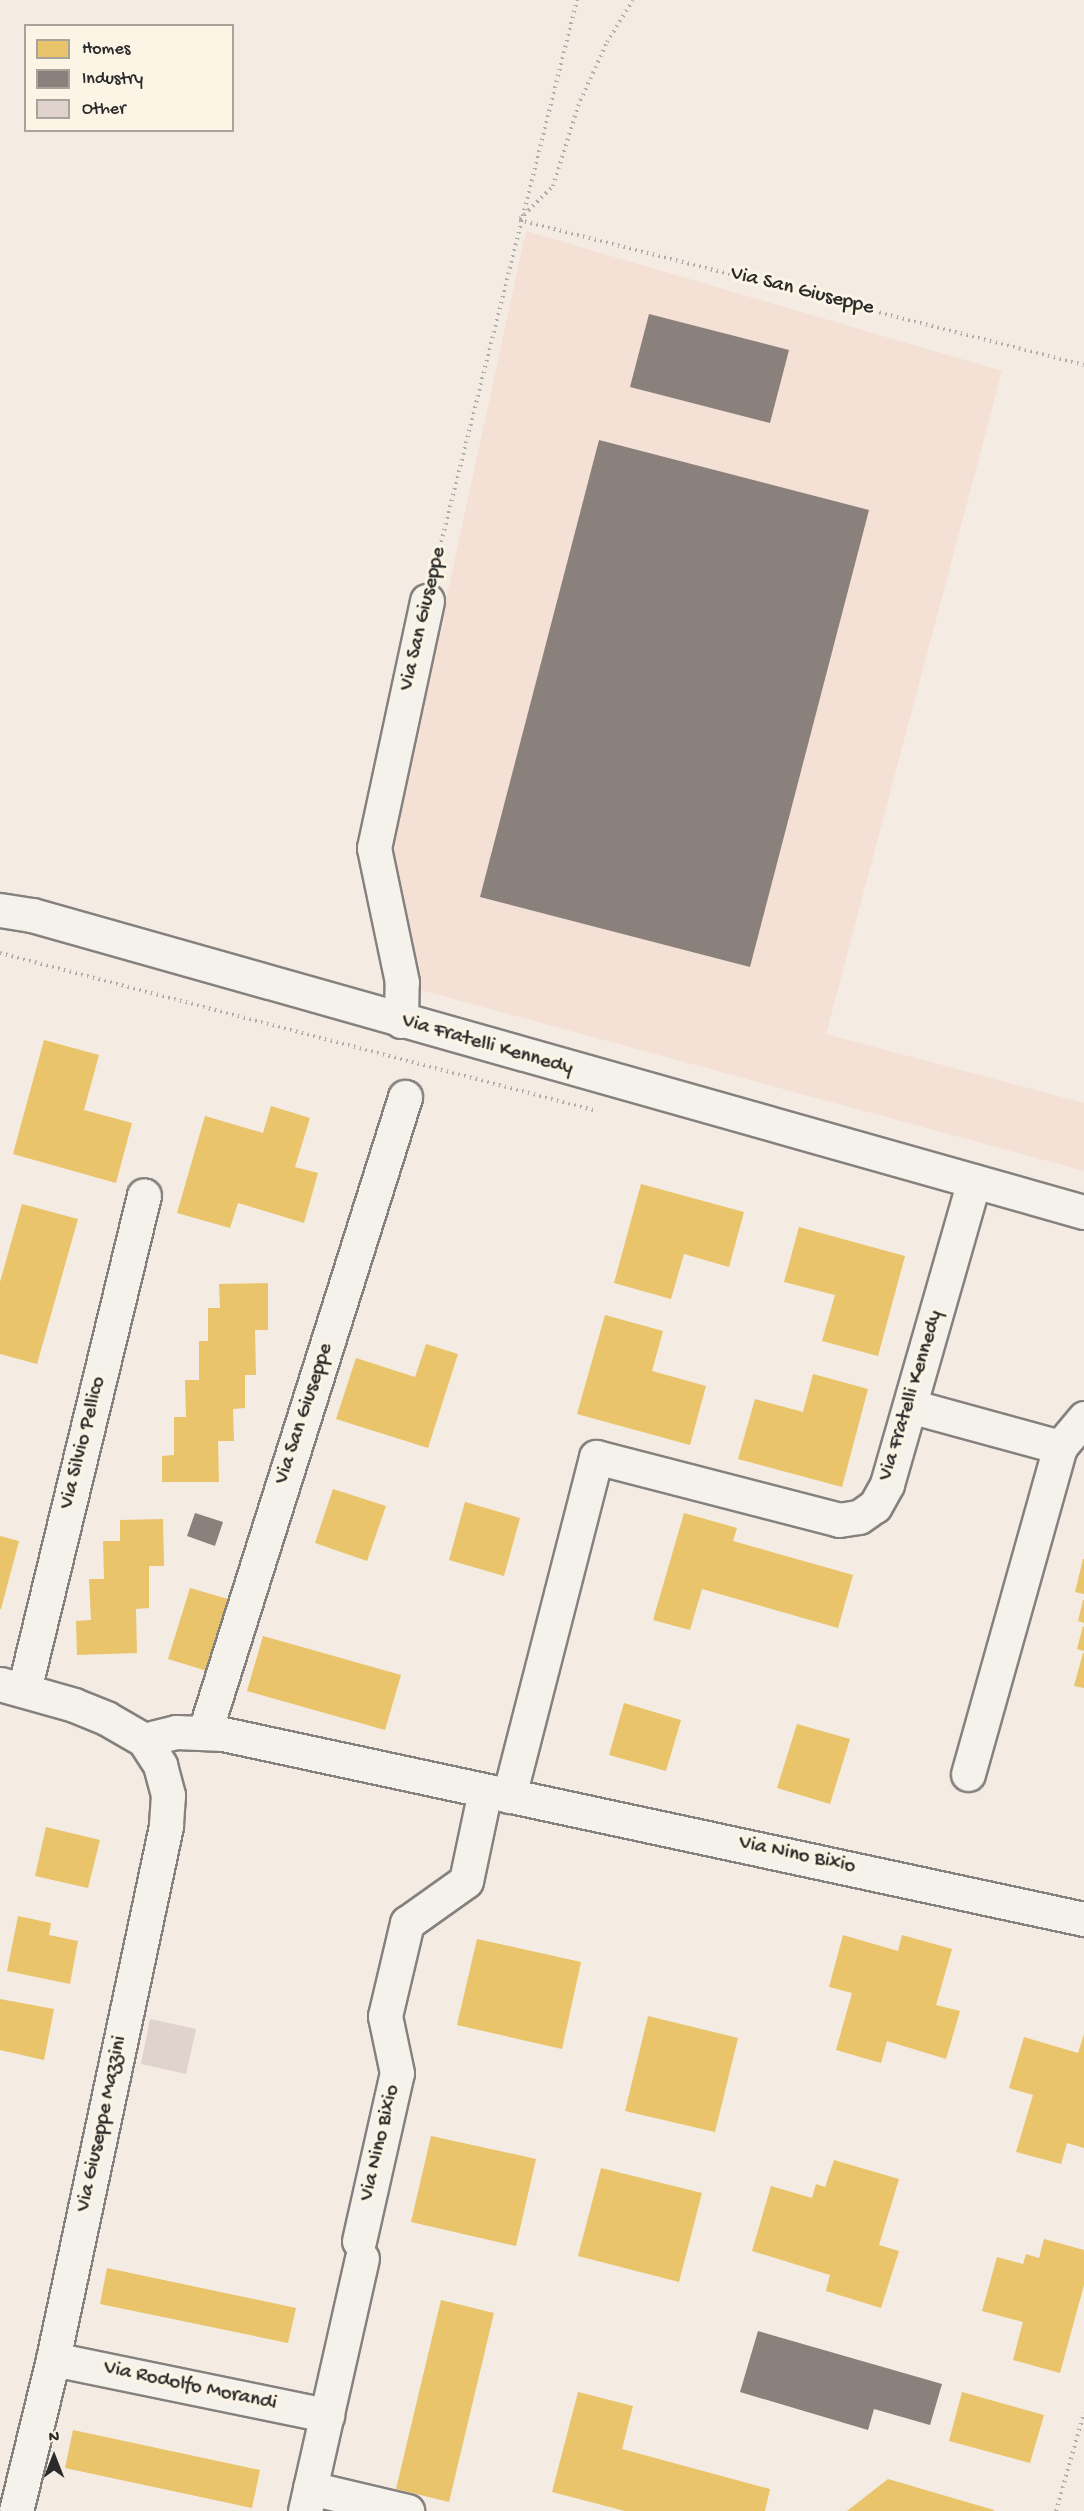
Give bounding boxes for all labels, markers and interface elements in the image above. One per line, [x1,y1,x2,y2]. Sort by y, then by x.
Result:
legend [24,24,234,132]
text: Homes [82,39,130,60]
text: Industry [82,69,143,90]
text: Other [82,99,126,120]
street label: Via San Giuseppe [728,262,876,322]
street label: Via San Giuseppe [395,545,453,693]
street label: Via Fratelli Kennedy [399,1010,575,1082]
street label: Via Fratelli Kennedy [874,1308,950,1484]
street label: Via San Giuseppe [270,1340,340,1488]
street label: Via Silvio Pellico [55,1374,113,1512]
street label: Via Nino Bixio [736,1831,858,1881]
street label: Via Giuseppe Mazzini [72,2034,134,2214]
street label: Via Nino Bixio [355,2082,407,2204]
street label: Via Rodolfo Morandi [101,2356,279,2418]
north arrow [24,2427,84,2487]
text: N [49,2429,59,2448]

